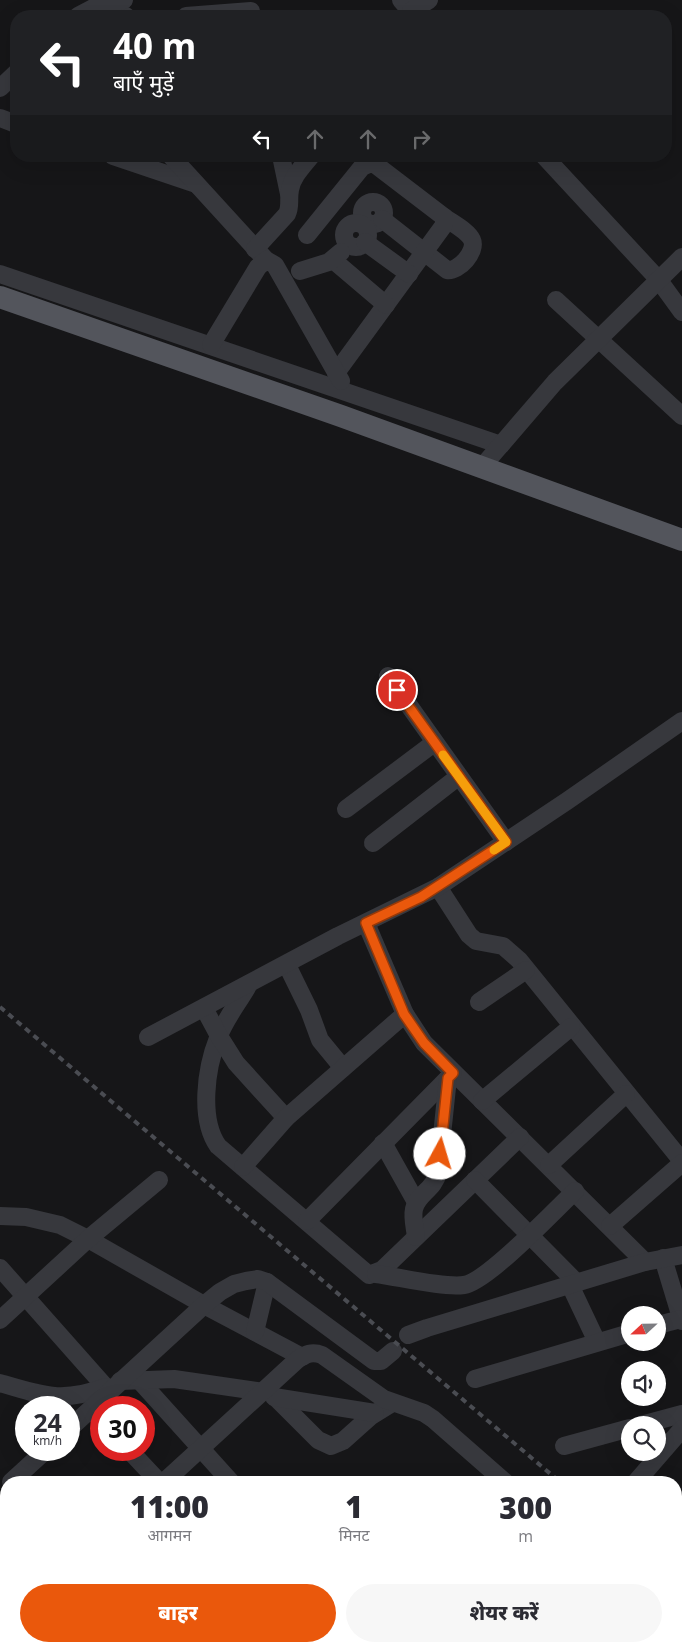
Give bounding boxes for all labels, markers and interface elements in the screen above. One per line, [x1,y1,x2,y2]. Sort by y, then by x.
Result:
text: 40 m [113,22,196,69]
icon: left [30,30,95,95]
text: बाएँ मुड़ें [113,67,174,97]
icon: left [248,125,276,153]
icon: ahead [301,125,329,153]
icon: ahead [354,125,382,153]
icon: right [407,125,435,153]
pin [376,669,418,711]
icon: arrive [383,676,411,704]
position arrow [413,1127,465,1179]
north arrow [621,1306,666,1351]
map controls [621,1306,666,1461]
button: sound [621,1361,666,1406]
speed limit sign: 30 [90,1396,155,1461]
text: 24 [33,1405,62,1439]
button: search [621,1416,666,1461]
text: km/h [33,1432,62,1449]
text: 11:00 [130,1486,209,1527]
text: 1 [345,1486,363,1527]
text: 300 [499,1487,552,1528]
text: आगमन [147,1524,191,1546]
text: मिनट [339,1524,369,1546]
text: m [518,1525,533,1547]
button: बाहर [20,1584,336,1642]
button: शेयर करें [346,1584,662,1642]

